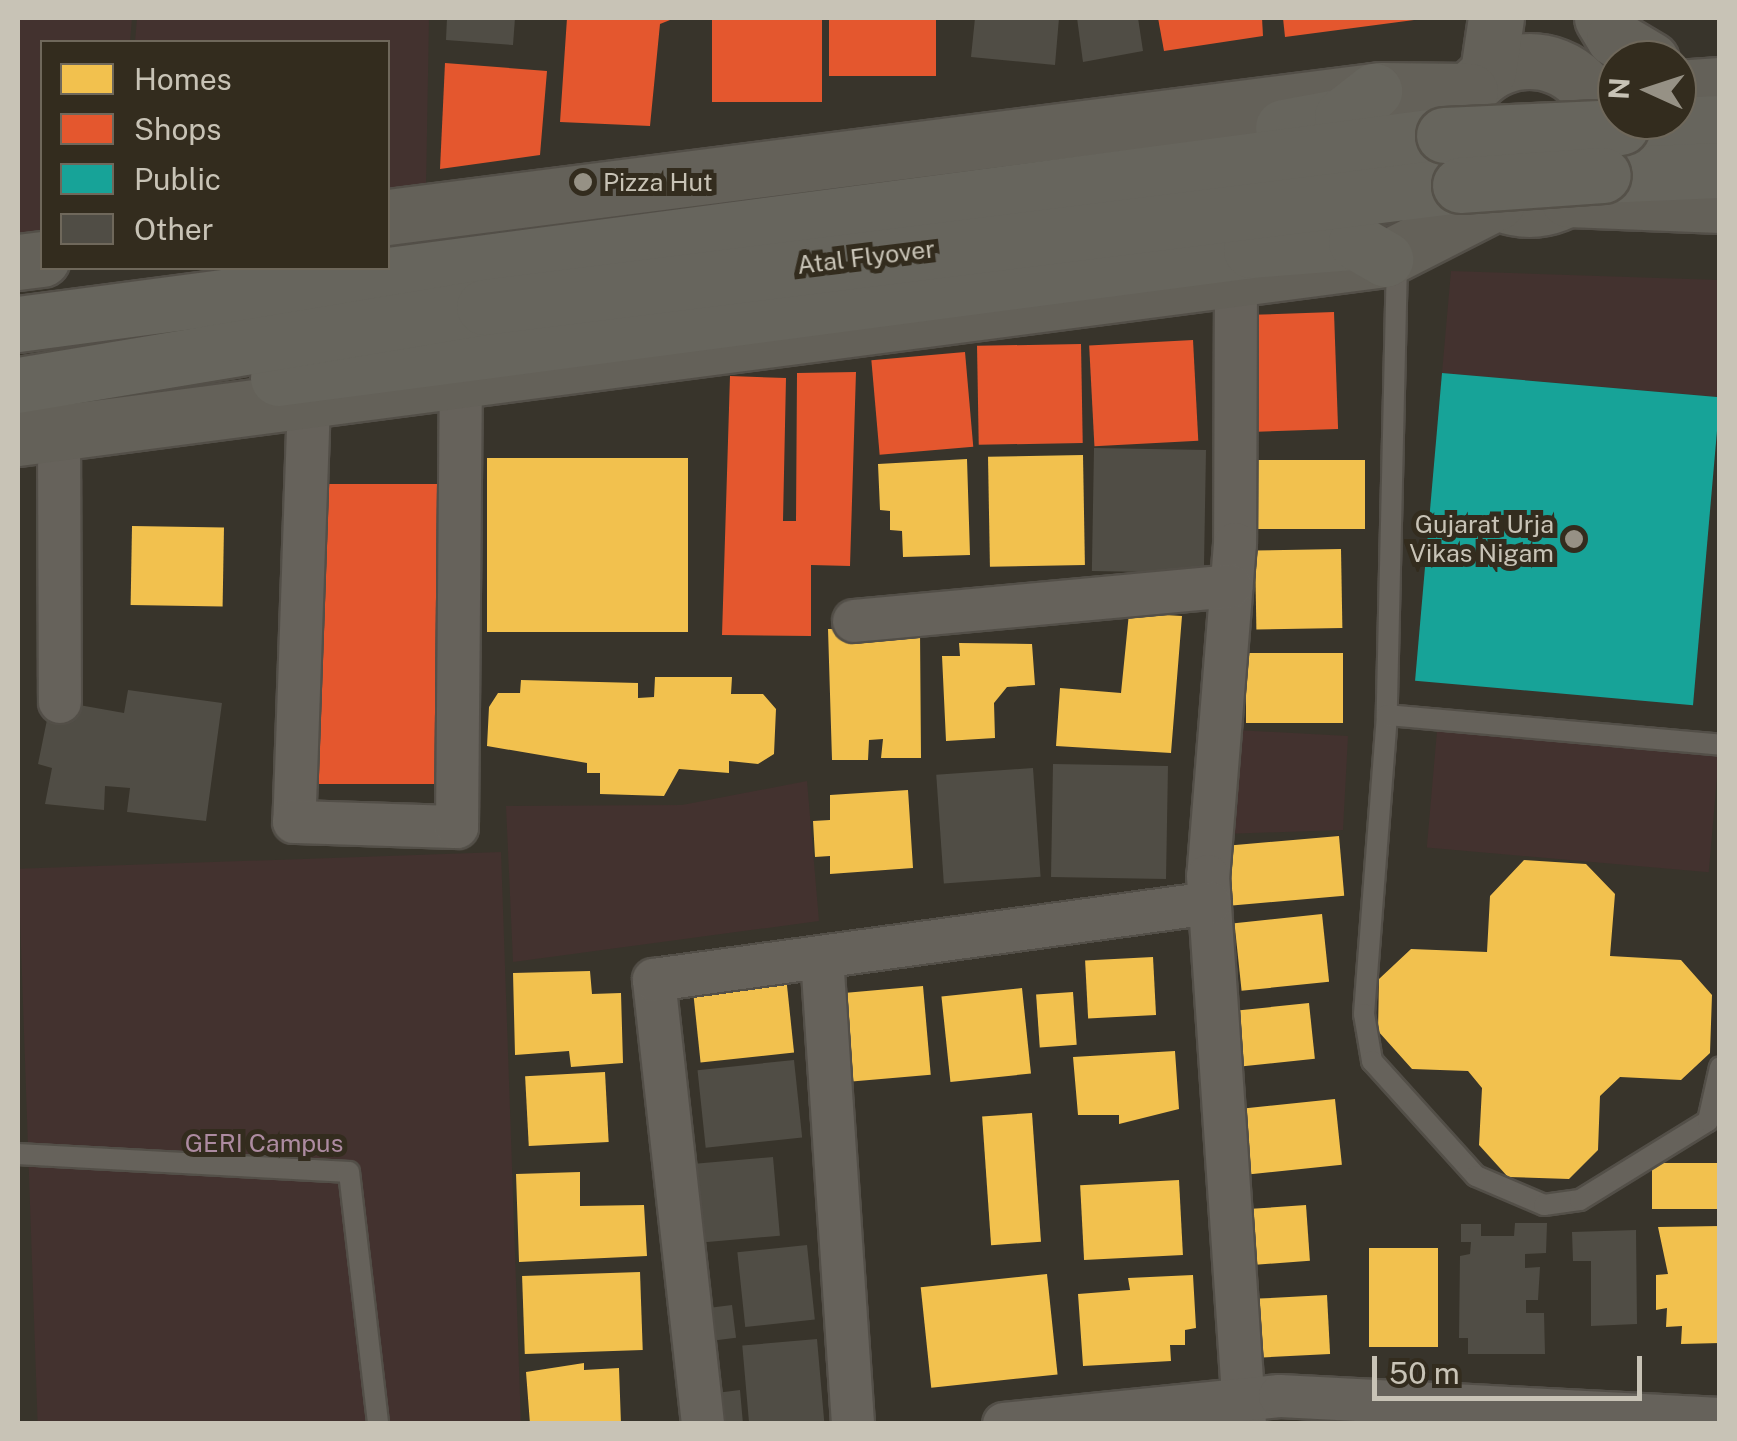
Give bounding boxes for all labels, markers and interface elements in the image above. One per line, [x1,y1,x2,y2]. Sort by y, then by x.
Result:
legend [40,40,390,270]
north arrow [1597,40,1697,140]
text: Homes [134,61,232,97]
text: N [1601,77,1636,100]
text: Shops [134,111,221,147]
text: Public [134,161,221,197]
place label: Pizza Hut [603,167,713,197]
marker: Pizza Hut [572,171,594,193]
text: Other [134,211,214,247]
street label: Atal Flyover [795,234,937,280]
place label: Gujarat Urja Vikas Nigam [1409,510,1554,569]
marker: Gujarat Urja Vikas Nigam [1563,528,1585,550]
park label: GERI Campus [185,1128,343,1158]
scale bar [1377,1336,1647,1398]
text: 50 m [1389,1355,1460,1391]

